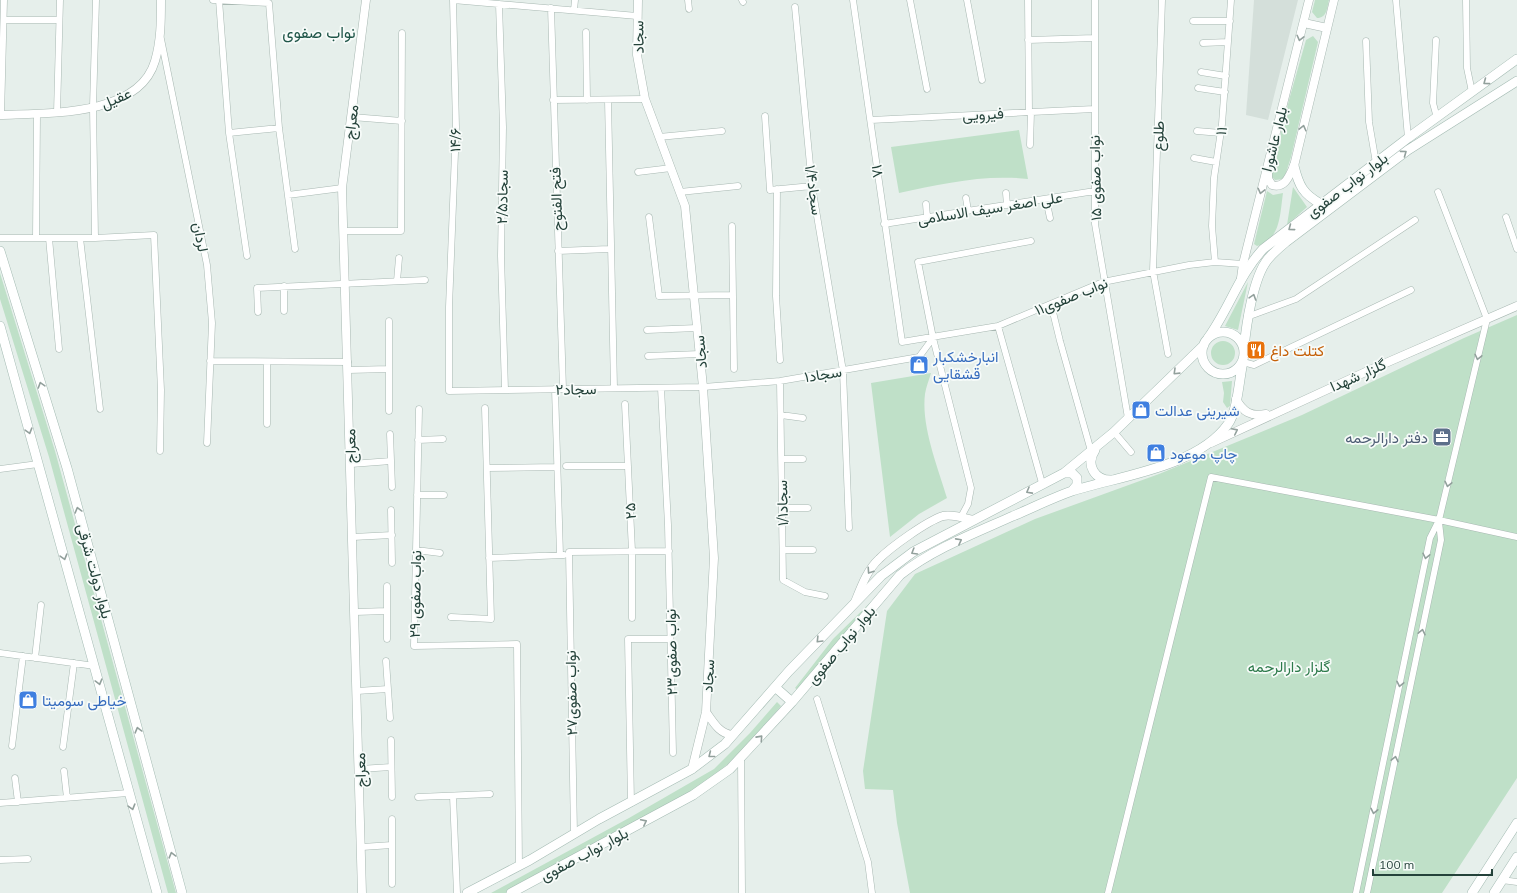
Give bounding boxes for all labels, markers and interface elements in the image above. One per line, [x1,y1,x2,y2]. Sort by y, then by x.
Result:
street label: سجاد [628,20,648,54]
district label: نواب صفوی [282,22,356,43]
one-way arrow [1296,34,1305,41]
one-way arrow [1483,77,1490,84]
street label: عقیل [98,83,134,113]
street label: فیرویی [962,103,1004,126]
street label: معراج [339,104,365,141]
street label: بلوار عاشورا [1257,105,1291,173]
street label: طلوع [1148,120,1170,152]
street label: ۱۱ [1211,125,1231,137]
one-way arrow [1298,125,1307,132]
street label: ۱۴/۶ [445,128,465,152]
street label: نواب صفوی ۱۵ [1085,135,1106,221]
street label: بلوار نواب صفوی [1302,148,1392,223]
one-way arrow [1400,151,1407,158]
street label: ۱۸ [868,163,888,179]
street label: ۱/۴سجاد [801,164,827,216]
street label: فتح الفتوح [545,167,569,231]
street label: ۲/۵سجاد [492,170,512,224]
street label: علی اصغر سیف الاسلامی [916,187,1064,230]
one-way arrow [1257,187,1266,194]
street label: لردان [189,221,213,253]
one-way arrow [1288,223,1295,230]
street label: ۱۱نواب صفوی [1032,273,1111,320]
one-way arrow [1248,294,1257,301]
street label: سجاد [689,334,711,369]
restaurant icon: کتلت داغ [1245,339,1267,361]
place label: کتلت داغ [1270,341,1325,362]
place label: انبارخشکبار قشقایی [932,347,998,384]
shop icon: انبارخشکبار قشقایی [908,354,930,376]
street label: گلزار شهدا [1327,354,1389,396]
one-way arrow [1474,354,1482,360]
street label: ۱سجاد [803,362,843,386]
one-way arrow [1173,367,1181,374]
street label: ۲سجاد [555,379,597,399]
one-way arrow [37,382,46,389]
shop icon: شیرینی عدالت [1130,399,1152,421]
place label: شیرینی عدالت [1155,401,1240,421]
office icon: دفتر دارالرحمه [1431,426,1453,448]
one-way arrow [24,428,33,435]
street label: معراج [340,428,362,464]
one-way arrow [1231,428,1238,436]
place label: دفتر دارالرحمه [1345,428,1428,447]
shop icon: چاپ موعود [1145,442,1167,464]
place label: چاپ موعود [1170,444,1237,464]
street label: ۱/۱سجاد [772,480,792,526]
one-way arrow [1444,480,1452,487]
one-way arrow [1026,486,1033,493]
street label: ۲۵ [620,502,640,520]
one-way arrow [74,507,83,514]
street label: بلوار دولت شرقی [72,521,117,621]
one-way arrow [955,538,962,546]
one-way arrow [911,547,918,554]
street label: نواب صفوی ۲۹ [405,550,426,638]
one-way arrow [59,553,68,560]
one-way arrow [1423,553,1431,560]
one-way arrow [867,567,875,574]
street label: بلوار نواب صفوی [803,602,880,689]
street label: ۲۳نواب صفوی [661,609,682,695]
one-way arrow [1417,628,1425,635]
one-way arrow [816,635,824,643]
street label: ۲۷نواب صفوی [561,650,582,736]
park label: گلزار دارالرحمه [1248,657,1331,676]
street label: سجاد [698,659,718,693]
one-way arrow [94,678,103,685]
one-way arrow [1396,681,1404,687]
shop icon: خیاطی سومیتا [17,689,39,711]
place label: خیاطی سومیتا [42,691,126,711]
one-way arrow [134,727,143,734]
one-way arrow [755,736,762,743]
one-way arrow [709,750,716,757]
street label: معراج [350,752,372,788]
one-way arrow [1391,756,1399,762]
one-way arrow [127,804,136,811]
one-way arrow [1370,808,1378,814]
one-way arrow [640,819,647,827]
street label: بلوار نواب صفوی [537,823,632,886]
scale bar [1373,851,1492,877]
one-way arrow [168,852,177,859]
text: 100 m [1379,857,1414,872]

